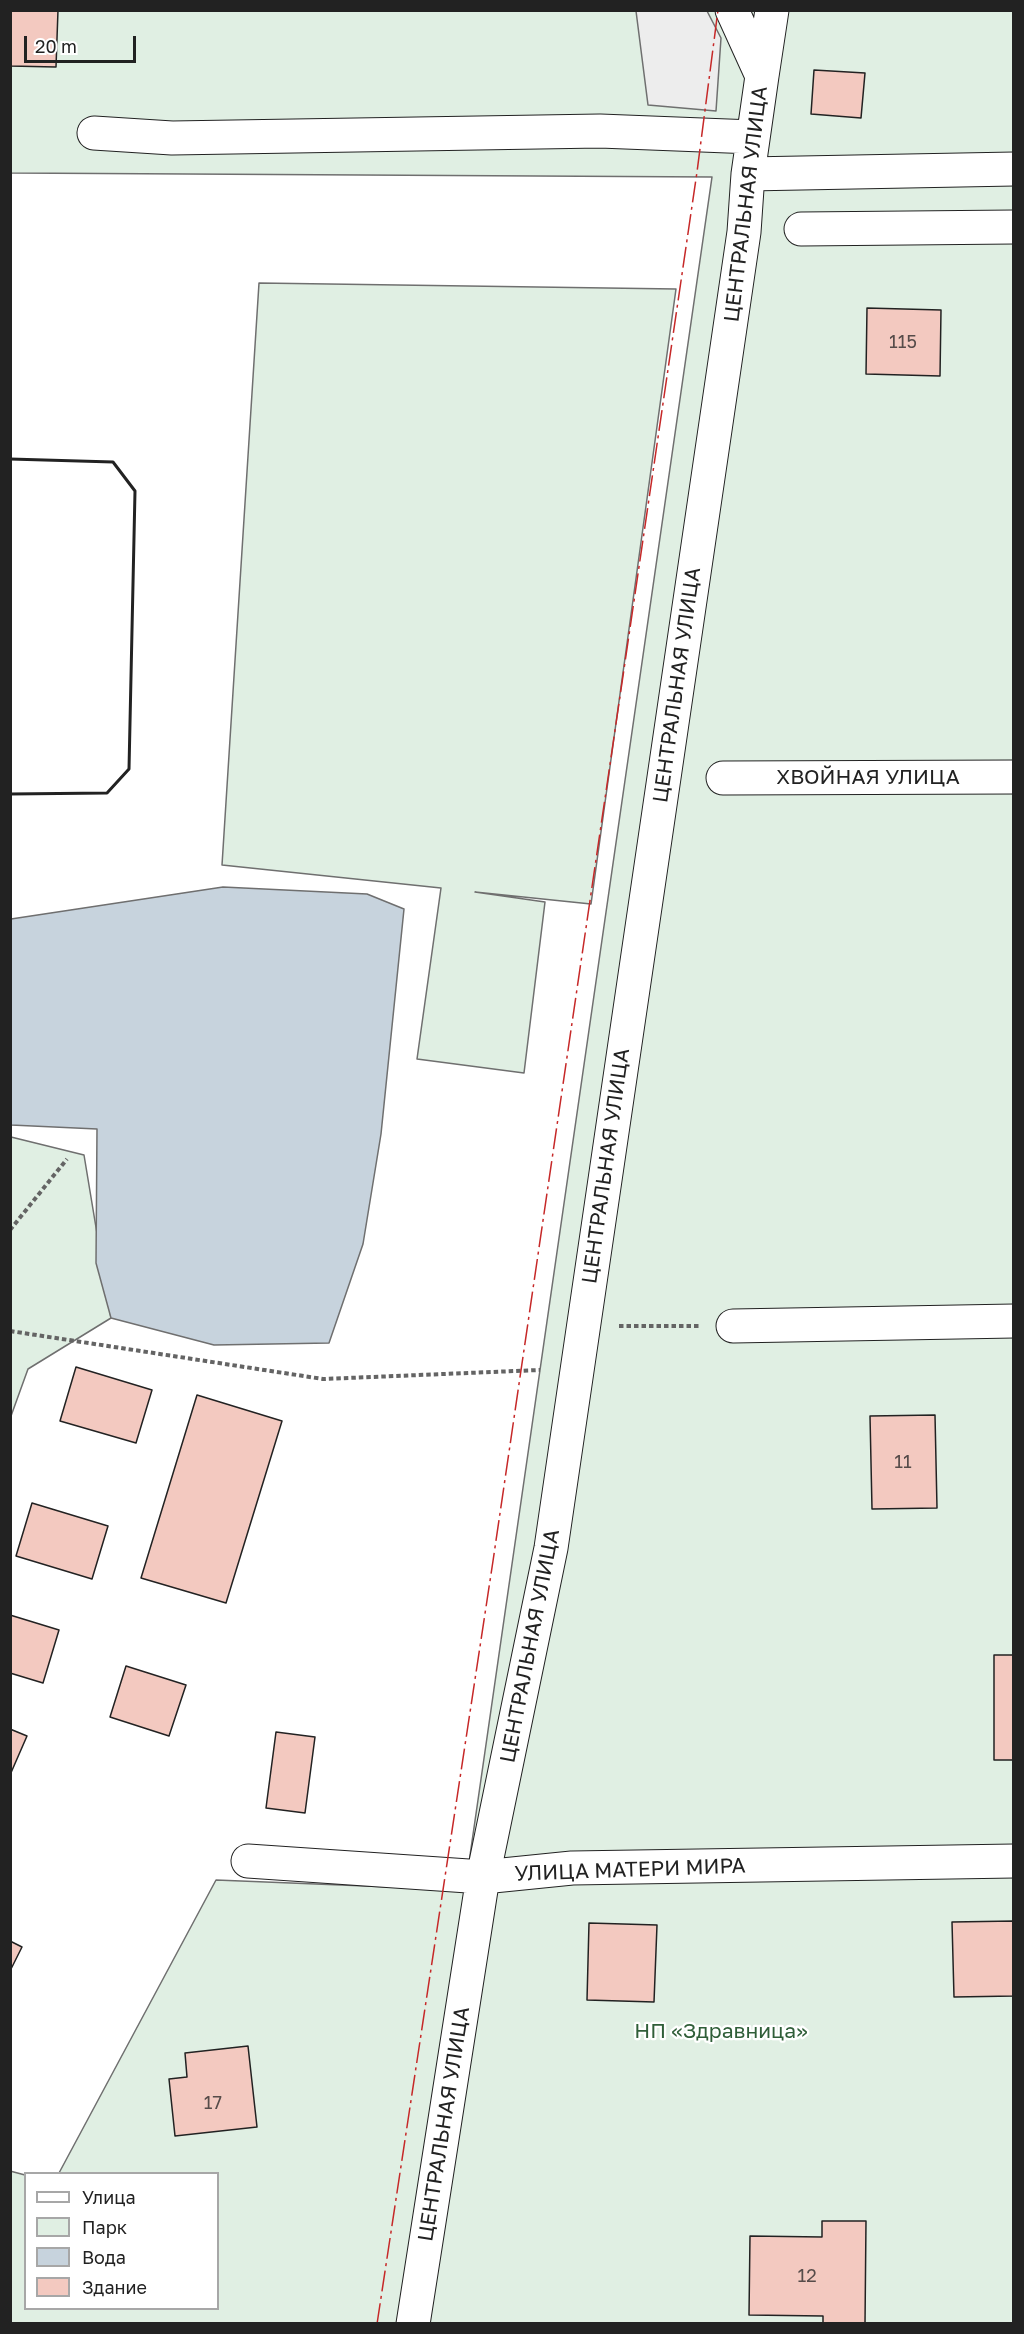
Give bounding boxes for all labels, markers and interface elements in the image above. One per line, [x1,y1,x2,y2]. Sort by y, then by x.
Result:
scale bar [27,24,140,62]
text: 20 m [35,35,77,57]
street label: ЦЕНТРАЛЬНАЯ УЛИЦА [719,85,773,323]
house number: 115 [889,331,917,353]
street label: ЦЕНТРАЛЬНАЯ УЛИЦА [648,566,706,804]
street label: ХВОЙНАЯ УЛИЦА [776,764,960,790]
street label: ЦЕНТРАЛЬНАЯ УЛИЦА [577,1047,635,1285]
house number: 11 [894,1451,912,1473]
street label: ЦЕНТРАЛЬНАЯ УЛИЦА [495,1527,565,1765]
street label: УЛИЦА МАТЕРИ МИРА [514,1853,746,1887]
street label: ЦЕНТРАЛЬНАЯ УЛИЦА [413,2005,475,2243]
park label: НП «Здравница» [634,2018,808,2044]
house number: 17 [204,2092,222,2114]
legend [24,2172,219,2310]
text: Улица [82,2186,136,2208]
text: Парк [82,2216,127,2238]
text: Вода [82,2246,126,2268]
house number: 12 [797,2265,817,2287]
text: Здание [82,2276,147,2298]

